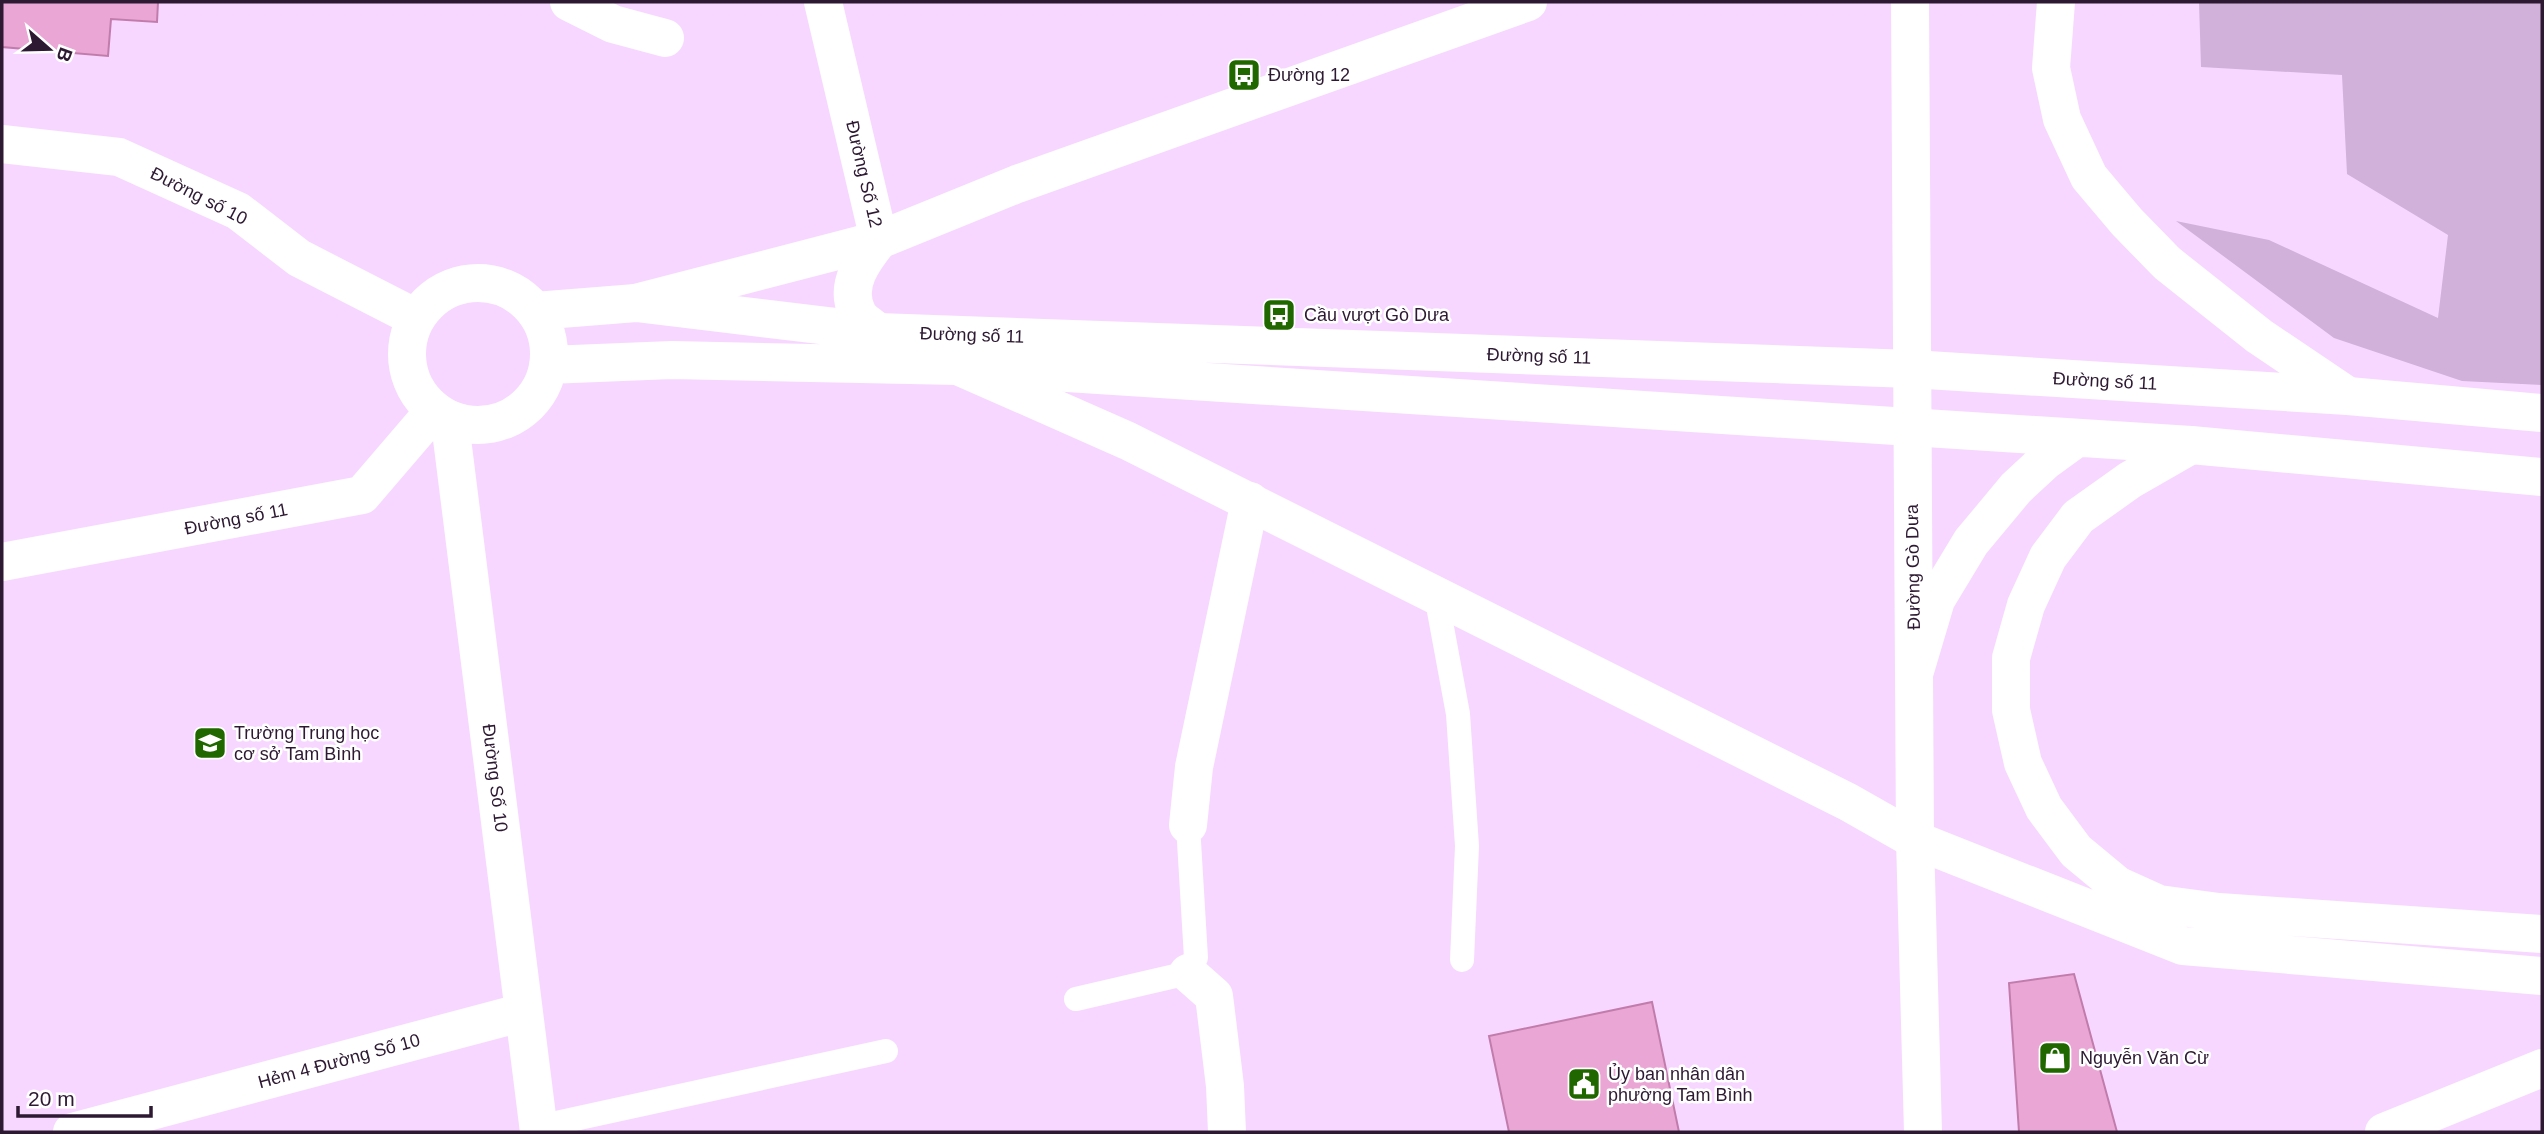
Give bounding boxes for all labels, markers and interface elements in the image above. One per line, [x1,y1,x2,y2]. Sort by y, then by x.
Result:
north arrow [14,14,84,84]
text: B [52,45,77,65]
bus stop icon: Đường 12 [1225,56,1263,94]
place label: Đường 12 [1268,65,1350,85]
street label: Đường Số 12 [842,119,886,229]
street label: Đường số 10 [147,163,251,229]
bus stop icon: Cầu vượt Gò Dưa [1260,296,1298,334]
place label: Cầu vượt Gò Dưa [1304,305,1450,325]
street label: Đường số 11 [919,323,1025,347]
street label: Đường số 11 [1486,344,1592,368]
street label: Đường số 11 [2052,368,2158,394]
street label: Đường số 11 [183,499,289,539]
street label: Đường Gò Dưa [1902,503,1924,630]
place label: Trường Trung học cơ sở Tam Bình [234,723,379,764]
street label: Đường Số 10 [478,723,512,833]
school or university icon: Trường Trung học cơ sở Tam Bình [191,724,229,762]
street label: Hẻm 4 Đường Số 10 [256,1030,422,1092]
shop icon: Nguyễn Văn Cừ [2036,1039,2074,1077]
place label: Nguyễn Văn Cừ [2080,1047,2209,1068]
place label: Ủy ban nhân dân phường Tam Bình [1608,1063,1753,1105]
public building icon: Ủy ban nhân dân phường Tam Bình [1565,1065,1603,1103]
scale bar [18,1074,150,1118]
text: 20 m [28,1087,75,1110]

